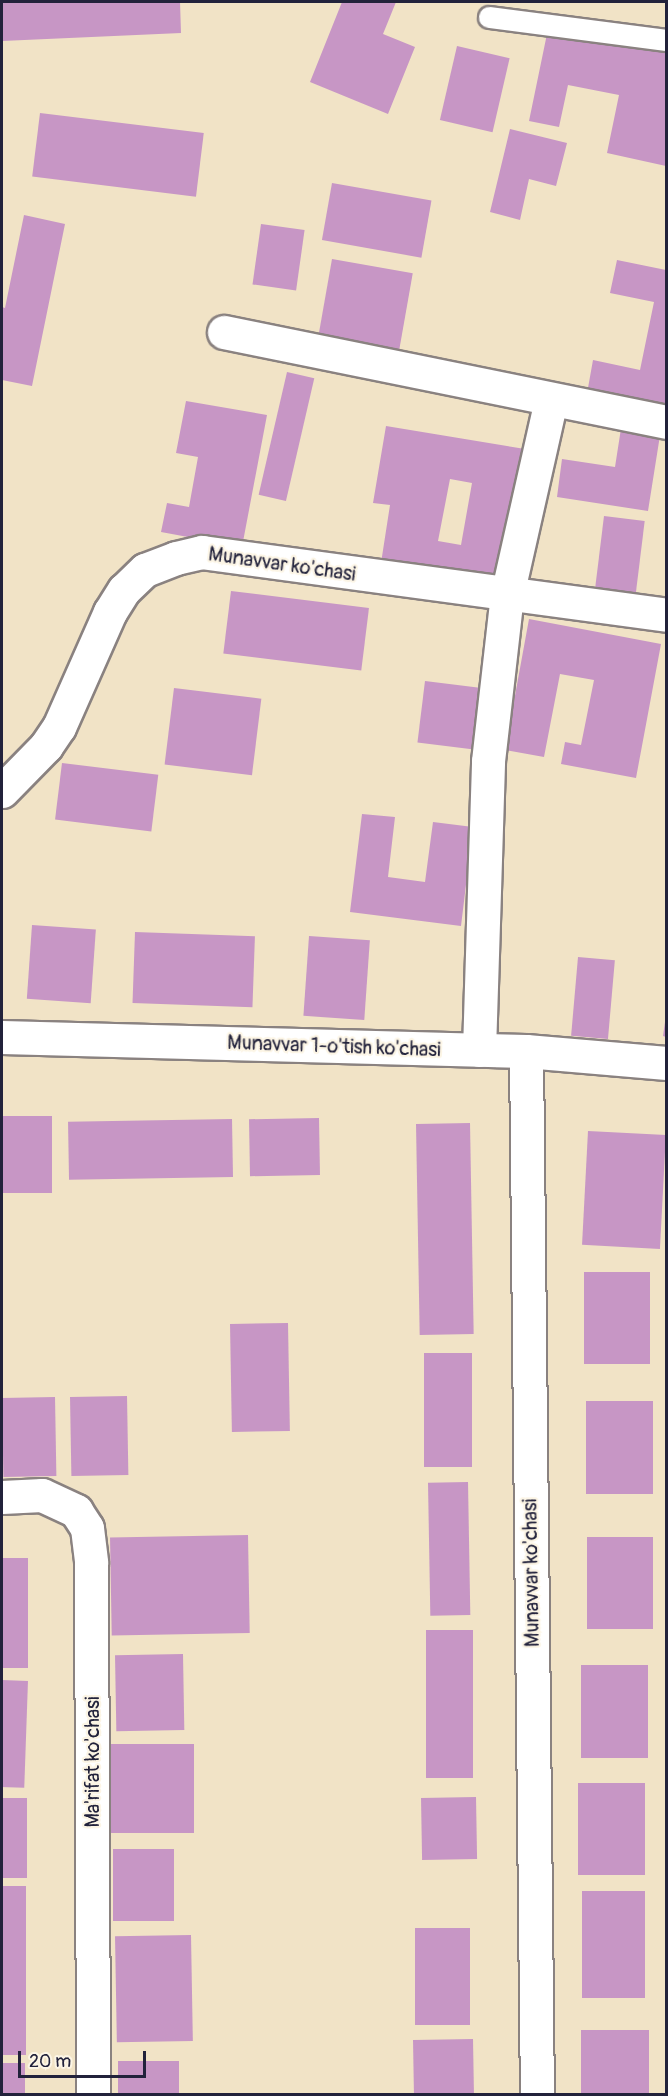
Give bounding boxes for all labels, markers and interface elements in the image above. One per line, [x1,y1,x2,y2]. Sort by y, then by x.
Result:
street label: Munavvar ko'chasi [207,542,357,586]
street label: Munavvar 1-o'tish ko'chasi [227,1030,441,1062]
street label: Munavvar ko'chasi [518,1499,544,1647]
street label: Ma'rifat ko'chasi [80,1696,104,1828]
scale bar [21,2039,148,2077]
text: 20 m [29,2050,71,2073]

